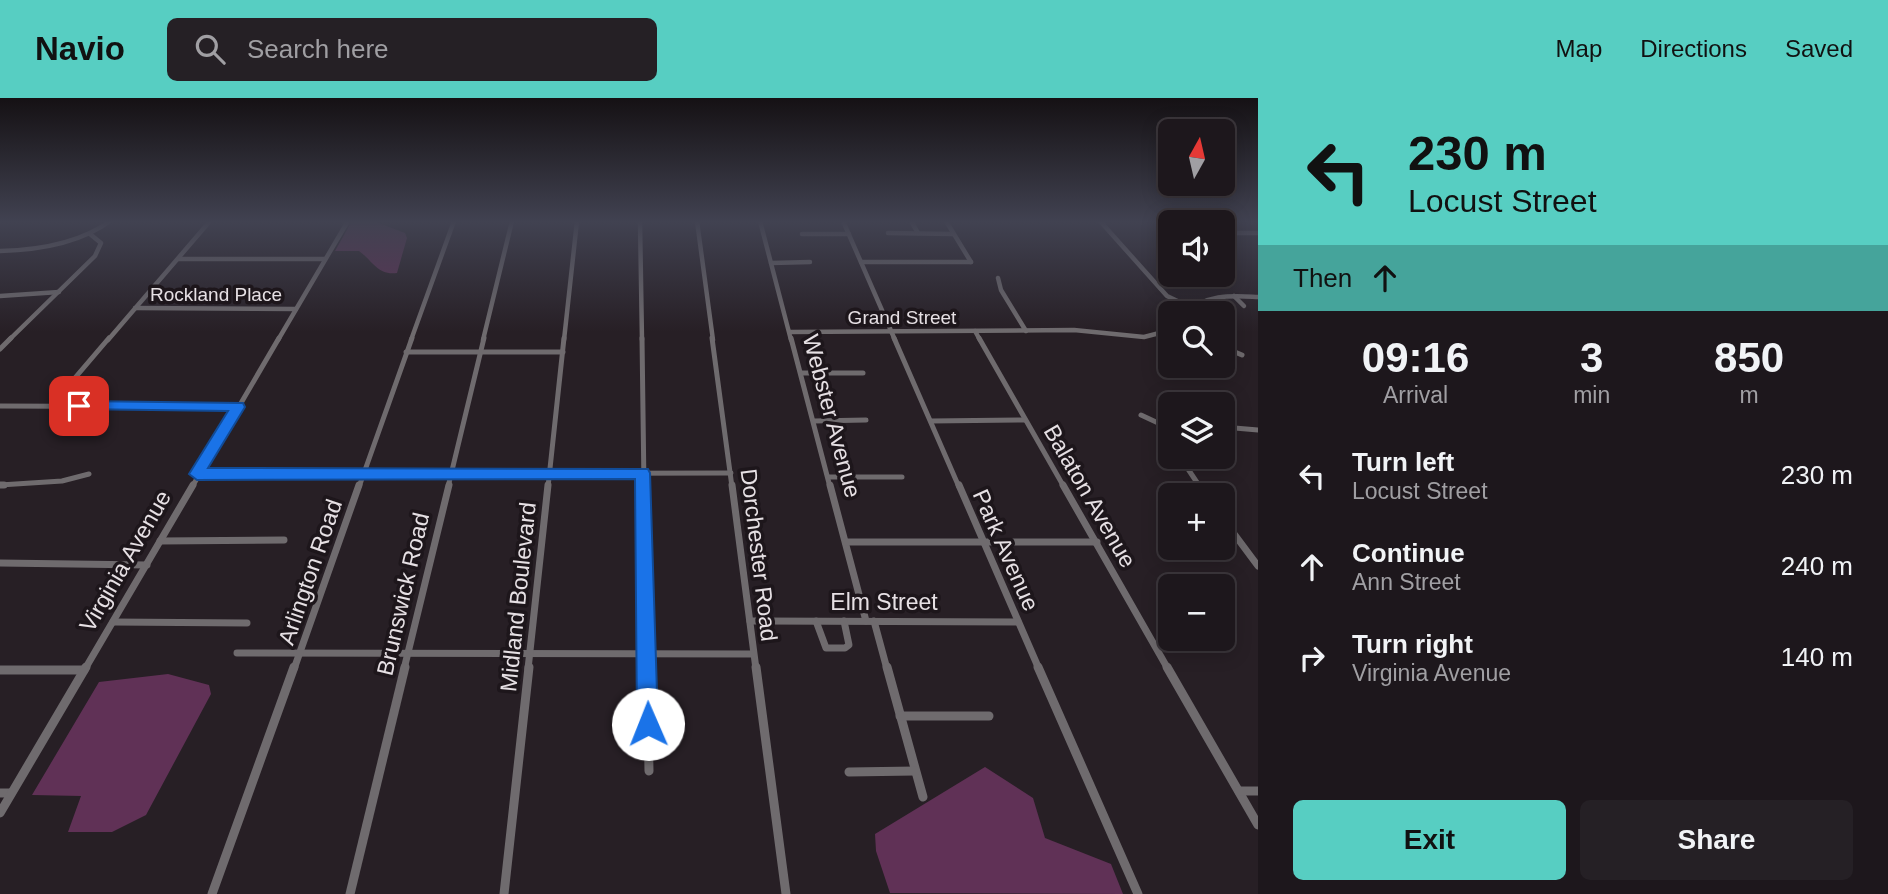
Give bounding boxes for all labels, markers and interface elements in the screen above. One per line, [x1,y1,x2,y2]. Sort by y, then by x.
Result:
search box [167,18,657,81]
text: Navio [35,30,125,67]
icon: search [191,30,229,68]
text: Search here [247,34,389,64]
text: Map [1556,35,1602,62]
text: Directions [1640,35,1747,62]
text: Saved [1785,35,1853,62]
north arrow [1158,119,1236,196]
map controls [1158,119,1235,651]
icon: left [1293,126,1384,217]
text: 230 m [1408,126,1547,180]
text: Locust Street [1408,183,1597,219]
button: sound [1158,210,1235,287]
icon: ahead [1366,259,1404,297]
text: Then [1293,263,1352,293]
street label: Rockland Place [150,284,282,305]
button: search [1158,301,1235,378]
street label: Grand Street [848,307,957,328]
street label: Webster Avenue [798,332,866,500]
text: 09:16 [1362,334,1469,381]
text: 3 [1580,334,1603,381]
text: 850 [1714,334,1784,381]
pin [49,376,109,436]
text: Arrival [1383,382,1448,408]
text: min [1573,382,1610,408]
text: m [1740,382,1759,408]
icon: arrive [60,387,98,425]
button: layers [1158,392,1235,469]
street label: Balaton Avenue [1039,420,1141,572]
text: Turn left [1352,447,1454,477]
icon: left [1293,457,1331,495]
text: 230 m [1781,460,1853,490]
street label: Dorchester Road [736,467,782,643]
text: Locust Street [1352,478,1488,504]
button: + [1158,483,1235,560]
street label: Park Avenue [968,485,1044,615]
street label: Virginia Avenue [74,486,176,636]
street label: Arlington Road [273,496,347,648]
street label: Midland Boulevard [495,501,541,693]
street label: Brunswick Road [372,510,434,678]
text: Continue [1352,538,1465,568]
icon: ahead [1293,548,1331,586]
text: 240 m [1781,551,1853,581]
text: Ann Street [1352,569,1461,595]
button: − [1158,574,1235,651]
street label: Elm Street [830,589,938,615]
text: Turn right [1352,629,1473,659]
icon: right [1293,639,1331,677]
text: 140 m [1781,642,1853,672]
text: Virginia Avenue [1352,660,1511,686]
position arrow [611,687,685,761]
button: Exit [1293,800,1566,880]
button: Share [1580,800,1853,880]

